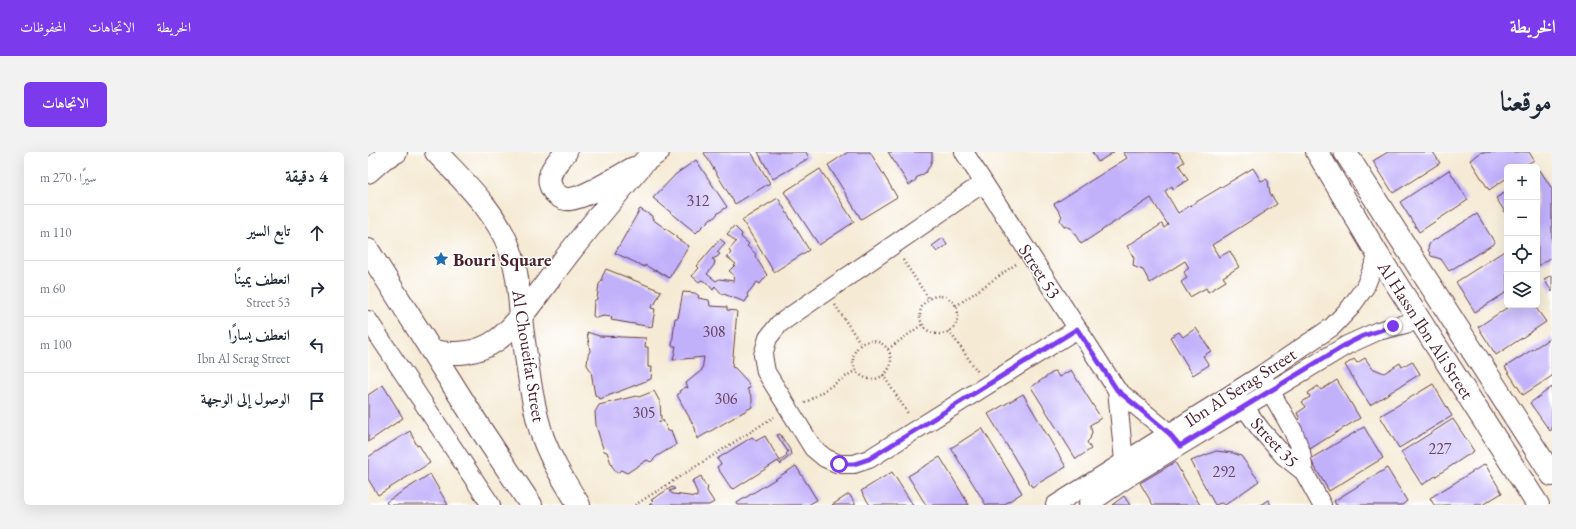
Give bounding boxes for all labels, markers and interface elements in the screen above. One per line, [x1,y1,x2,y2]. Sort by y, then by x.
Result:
text: الخريطة [1510,14,1556,39]
text: المحفوظات [20,18,66,36]
text: الاتجاهات [88,18,135,36]
text: الخريطة [157,18,191,36]
button: الاتجاهات [24,82,107,127]
text: موقعنا [1500,83,1552,119]
map controls [1504,164,1540,308]
button: + [1504,164,1540,200]
text: 4 دقيقة [285,165,328,187]
text: سيرًا · 270 m [40,169,97,186]
house number: 312 [686,190,710,211]
button: − [1504,200,1540,236]
text: تابع السير [247,221,290,240]
icon: ahead [306,222,328,244]
text: 110 m [40,224,71,241]
button: locate [1504,236,1540,272]
street label: Street 53 [1014,239,1066,303]
place label: Bouri Square [453,248,552,271]
place icon: Bouri Square [432,250,450,268]
street label: Al Hassn Ibn Ali Street [1372,256,1479,404]
text: انعطف يمينًا [234,269,290,288]
button: layers [1504,272,1540,308]
icon: right [306,278,328,300]
text: 60 m [40,280,65,297]
street label: Al Choueifat Street [507,287,551,424]
text: Street 53 [246,294,290,311]
route end [1384,317,1402,335]
house number: 308 [702,321,726,342]
text: انعطف يسارًا [228,325,290,344]
icon: left [306,334,328,356]
text: 100 m [40,336,71,353]
street label: Ibn Al Serag Street [1180,342,1300,432]
text: Ibn Al Serag Street [197,350,290,367]
house number: 306 [714,388,738,409]
text: الوصول إلى الوجهة [201,389,290,408]
icon: arrive [306,390,328,412]
house number: 305 [632,402,656,423]
street label: Street 35 [1246,412,1304,472]
house number: 227 [1428,438,1452,459]
route start [830,455,848,473]
house number: 292 [1212,461,1236,482]

